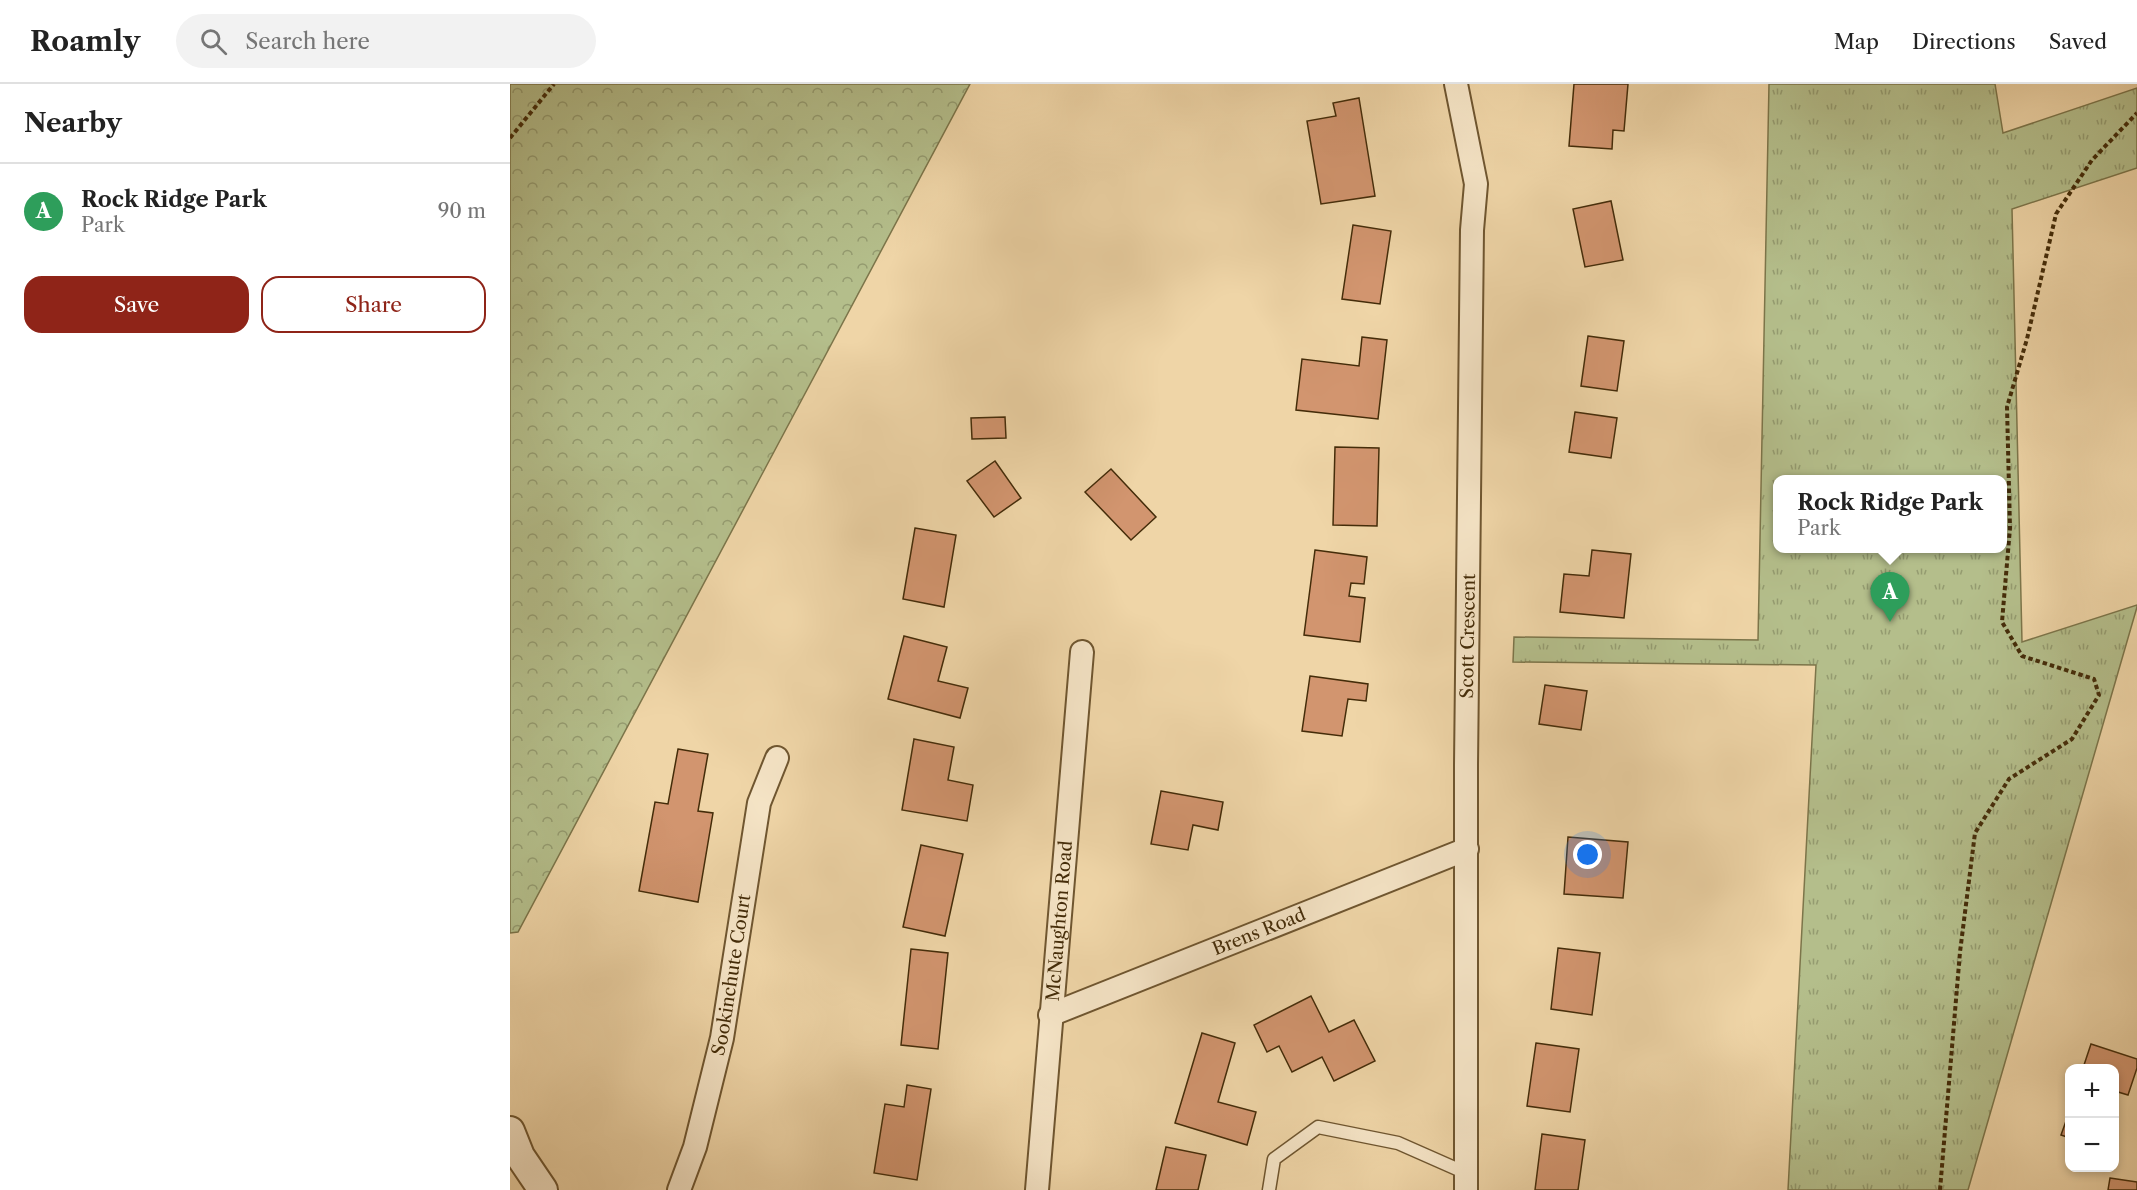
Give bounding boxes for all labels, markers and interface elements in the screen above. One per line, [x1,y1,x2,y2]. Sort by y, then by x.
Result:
search box [176,14,596,68]
text: Roamly [30,24,140,58]
icon: search [197,25,230,58]
text: Search here [245,28,370,55]
text: Map [1834,29,1879,54]
text: Directions [1912,29,2016,54]
text: Saved [2049,29,2107,54]
text: Nearby [24,107,122,139]
text: Rock Ridge Park [81,186,267,213]
text: A [36,199,51,223]
text: 90 m [438,199,486,223]
text: Park [81,213,124,237]
button: Save [24,276,249,333]
button: Share [261,276,486,333]
popup [1773,475,2007,553]
text: Rock Ridge Park [1797,489,1983,516]
text: Park [1797,516,1841,540]
pin: A [1870,572,1910,622]
street label: Scott Crescent [1456,573,1480,699]
street label: McNaughton Road [1042,840,1077,1002]
your location [1573,840,1602,869]
street label: Sookinchute Court [707,892,756,1058]
street label: Brens Road [1209,903,1309,960]
map controls [2065,1064,2119,1172]
button: + [2065,1064,2119,1118]
button: − [2065,1118,2119,1172]

